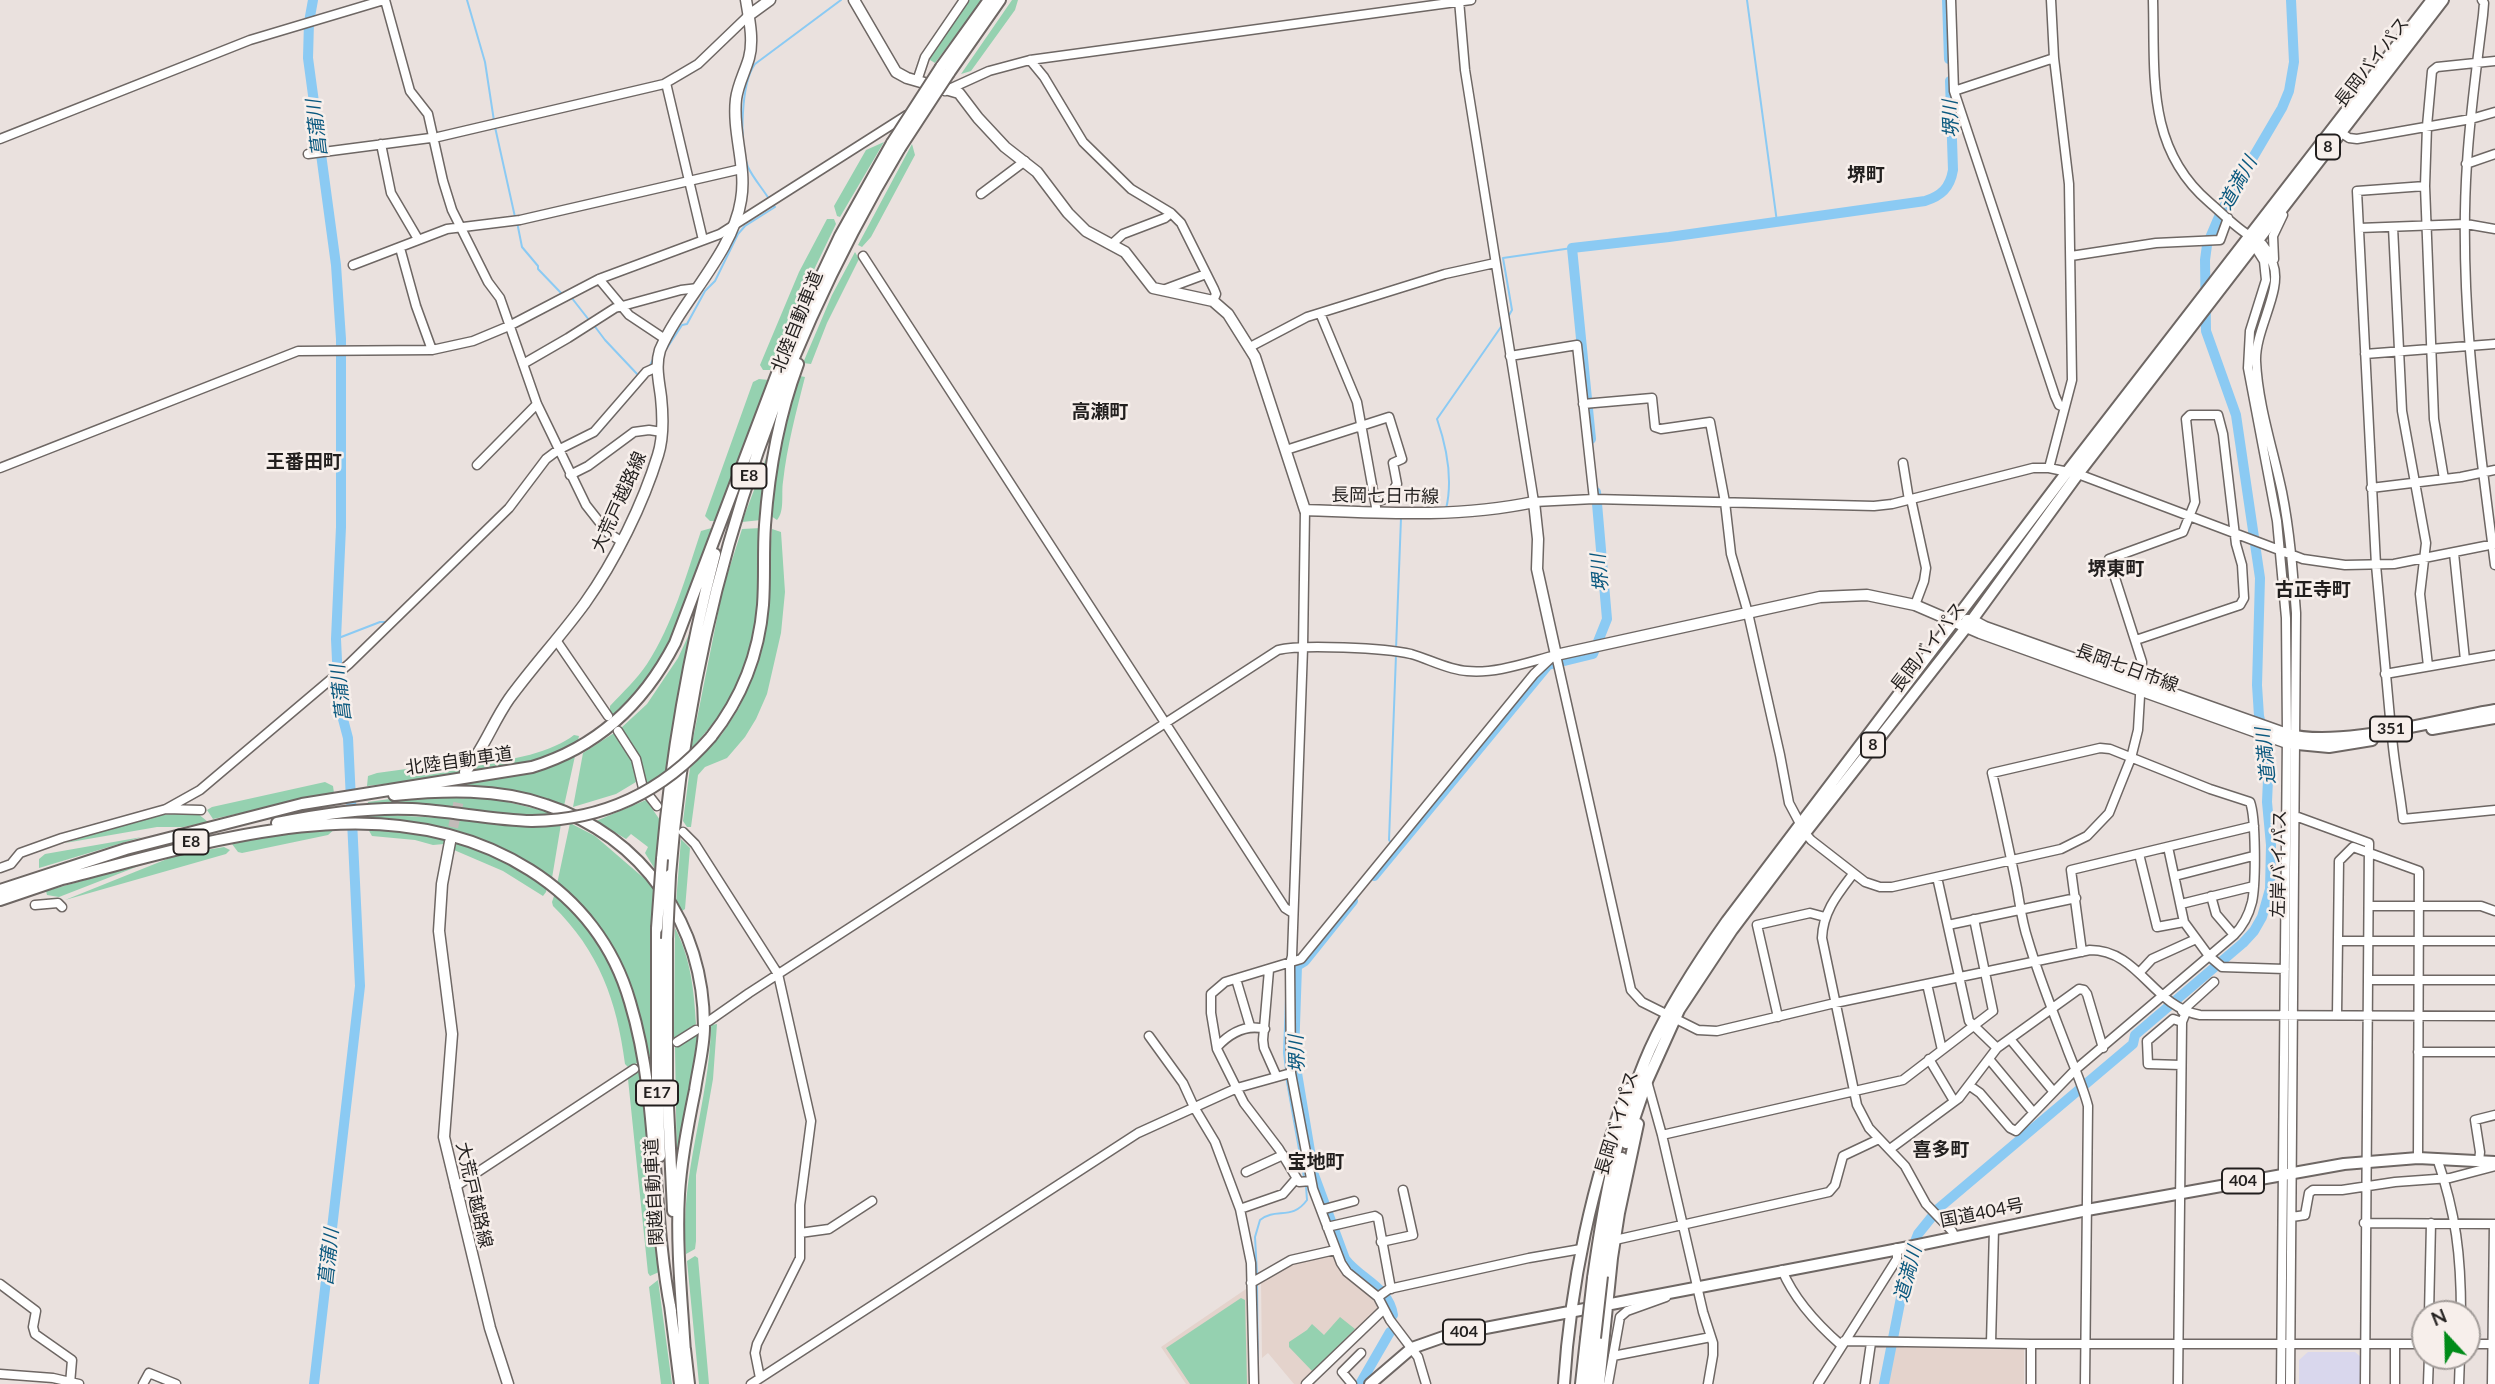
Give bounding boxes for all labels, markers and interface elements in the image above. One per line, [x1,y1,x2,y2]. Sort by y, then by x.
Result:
street label: 長岡バイパス [2330,13,2414,111]
water label: 菖蒲川 [302,98,332,158]
water label: 堺川 [1939,100,1963,138]
road number: 8 [2316,134,2340,160]
water label: 道満川 [2214,153,2262,213]
district label: 堺町 [1847,164,1885,186]
street label: 北陸自動車道 [767,268,827,376]
district label: 高瀬町 [1072,401,1128,423]
street label: 大荒戸越路線 [587,448,651,556]
district label: 王番田町 [266,451,342,473]
road number: E8 [732,463,766,489]
street label: 長岡七日市線 [1331,484,1439,508]
water label: 堺川 [1587,553,1613,593]
district label: 堺東町 [2088,558,2144,580]
district label: 古正寺町 [2275,579,2351,601]
street label: 長岡バイパス [1886,598,1970,696]
street label: 長岡七日市線 [2073,639,2181,697]
water label: 菖蒲川 [326,663,356,723]
road number: 351 [2370,716,2412,742]
water label: 道満川 [2252,726,2280,786]
road number: 8 [1861,732,1885,758]
street label: 北陸自動車道 [404,743,514,779]
street label: 左岸バイパス [2267,810,2291,918]
road number: E8 [174,830,208,855]
water label: 堺川 [1285,1035,1309,1073]
street label: 長岡バイパス [1591,1068,1643,1178]
road number: E17 [636,1080,678,1106]
street label: 関越自動車道 [640,1138,668,1246]
district label: 喜多町 [1913,1139,1969,1161]
street label: 大荒戸越路線 [451,1140,497,1250]
district label: 宝地町 [1288,1151,1344,1173]
road number: 404 [2222,1168,2264,1194]
street label: 国道404号 [1938,1194,2026,1232]
water label: 菖蒲川 [315,1227,343,1287]
water label: 道満川 [1890,1244,1926,1304]
north arrow [2411,1300,2481,1370]
text: N [2428,1304,2450,1330]
road number: 404 [1443,1320,1485,1344]

